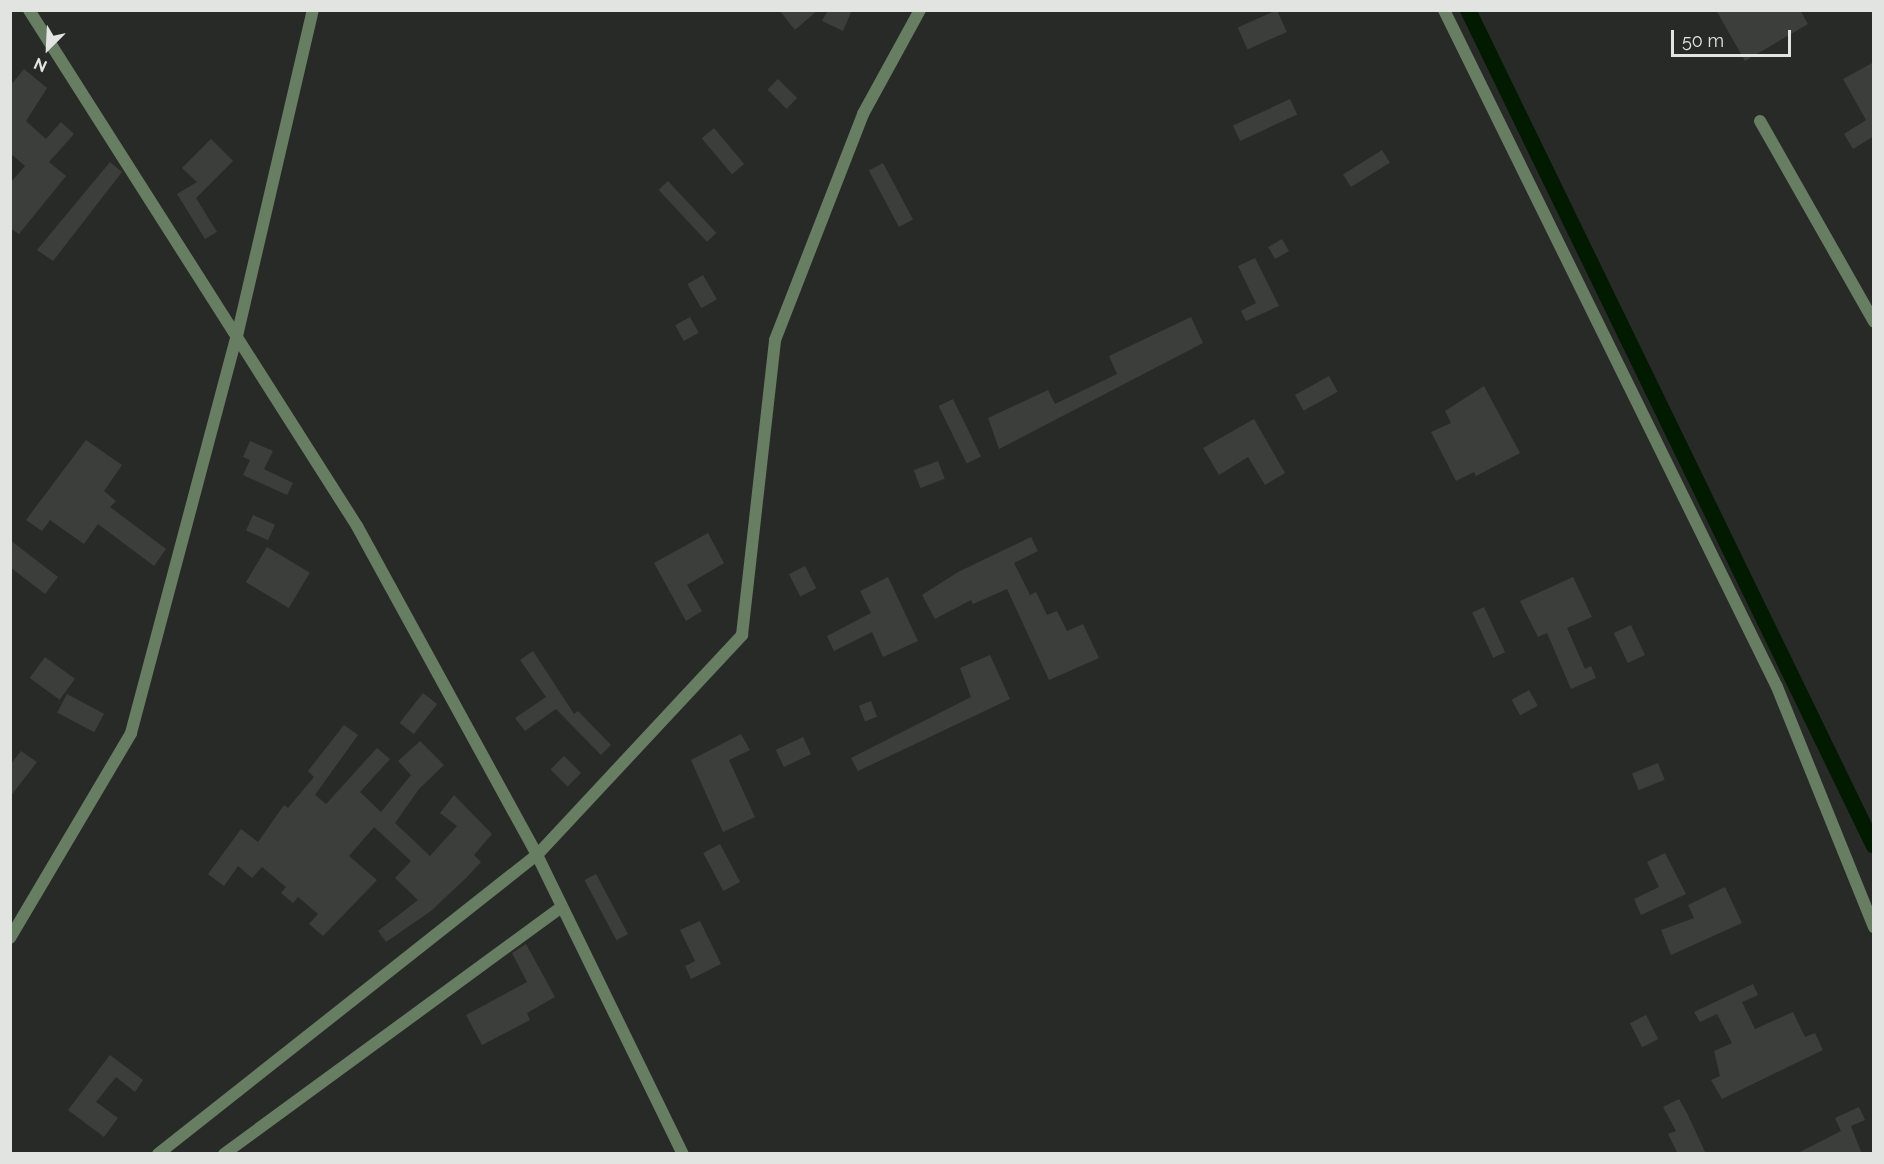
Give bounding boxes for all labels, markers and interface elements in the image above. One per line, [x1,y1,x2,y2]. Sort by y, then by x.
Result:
north arrow [18,18,78,78]
scale bar [1674,18,1794,56]
text: 50 m [1682,30,1724,51]
text: N [31,54,50,76]

